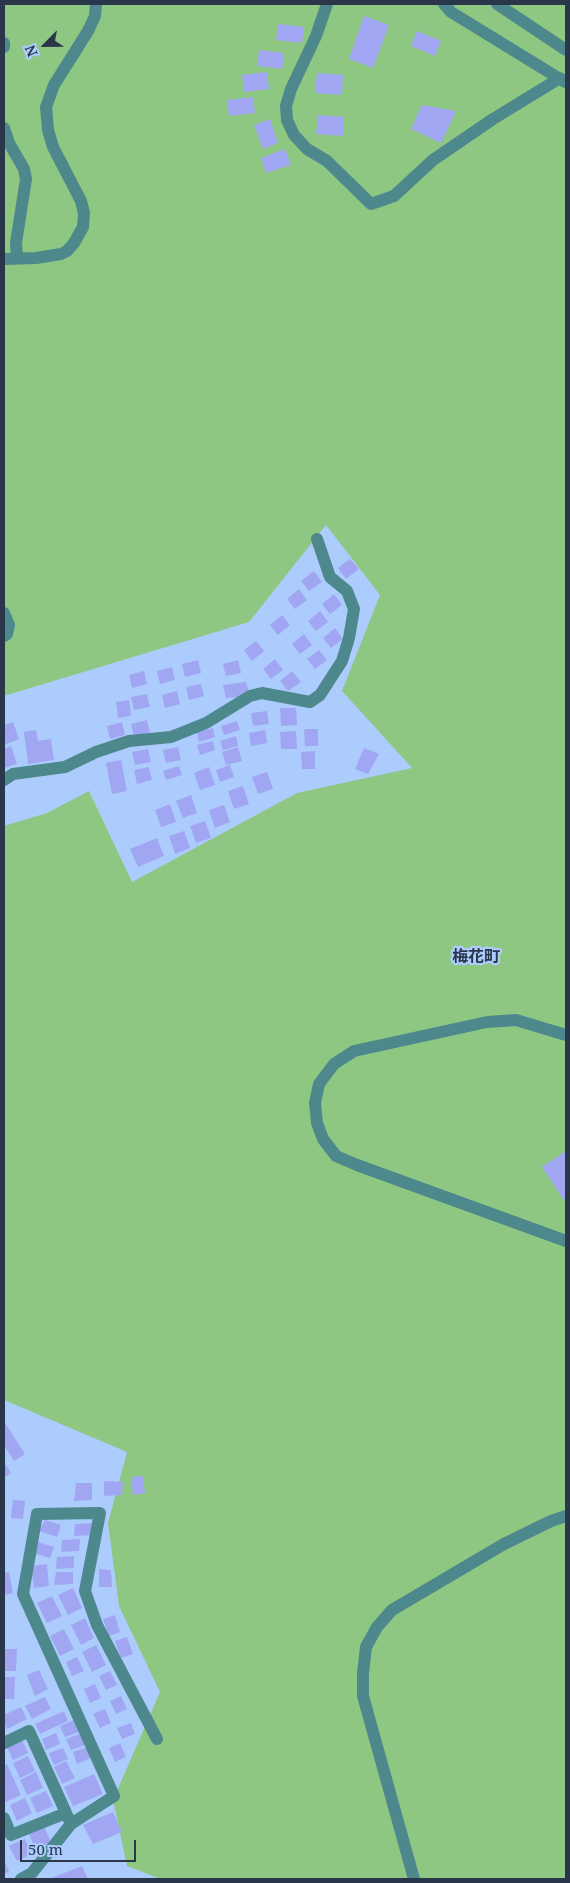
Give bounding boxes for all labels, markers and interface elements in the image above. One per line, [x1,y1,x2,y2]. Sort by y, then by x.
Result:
north arrow [20,20,70,70]
text: N [20,42,42,60]
district label: 梅花町 [452,947,500,967]
scale bar [22,1830,139,1862]
text: 50 m [28,1839,63,1859]

